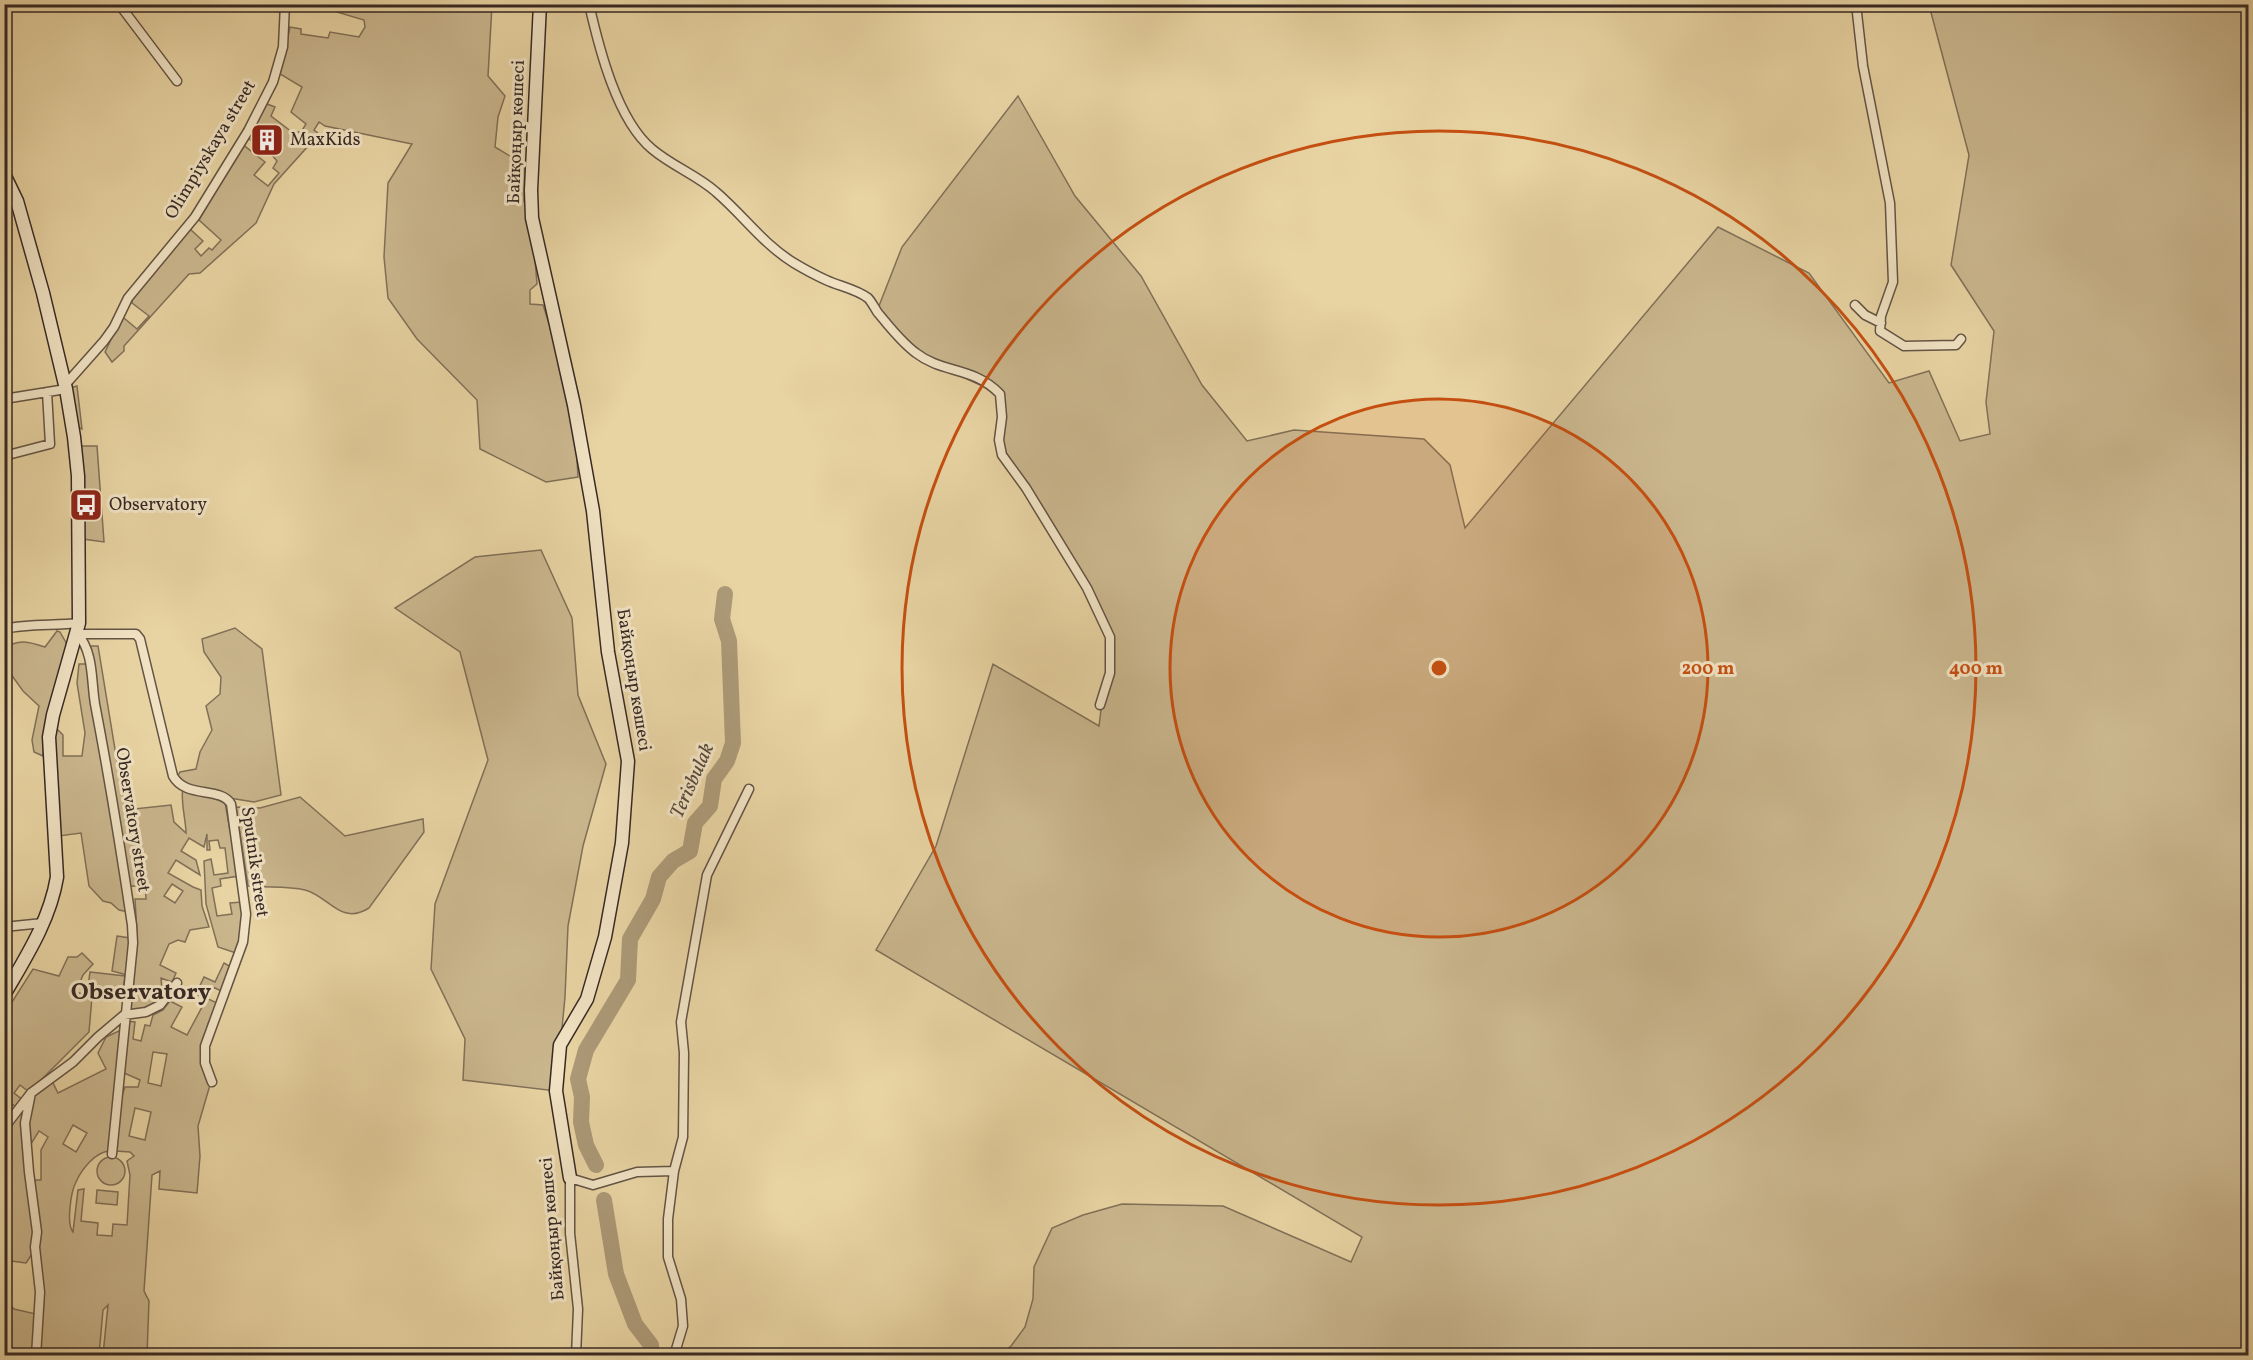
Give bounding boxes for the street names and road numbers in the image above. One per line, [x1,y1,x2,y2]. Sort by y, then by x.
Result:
street label: Байқоңыр көшесі [502,60,532,204]
street label: Olimpiyskaya street [159,76,263,224]
street label: Байқоңыр көшесі [609,607,657,753]
street label: Observatory street [108,746,156,894]
street label: Sputnik street [234,805,274,919]
street label: Байқоңыр көшесі [534,1156,572,1302]

